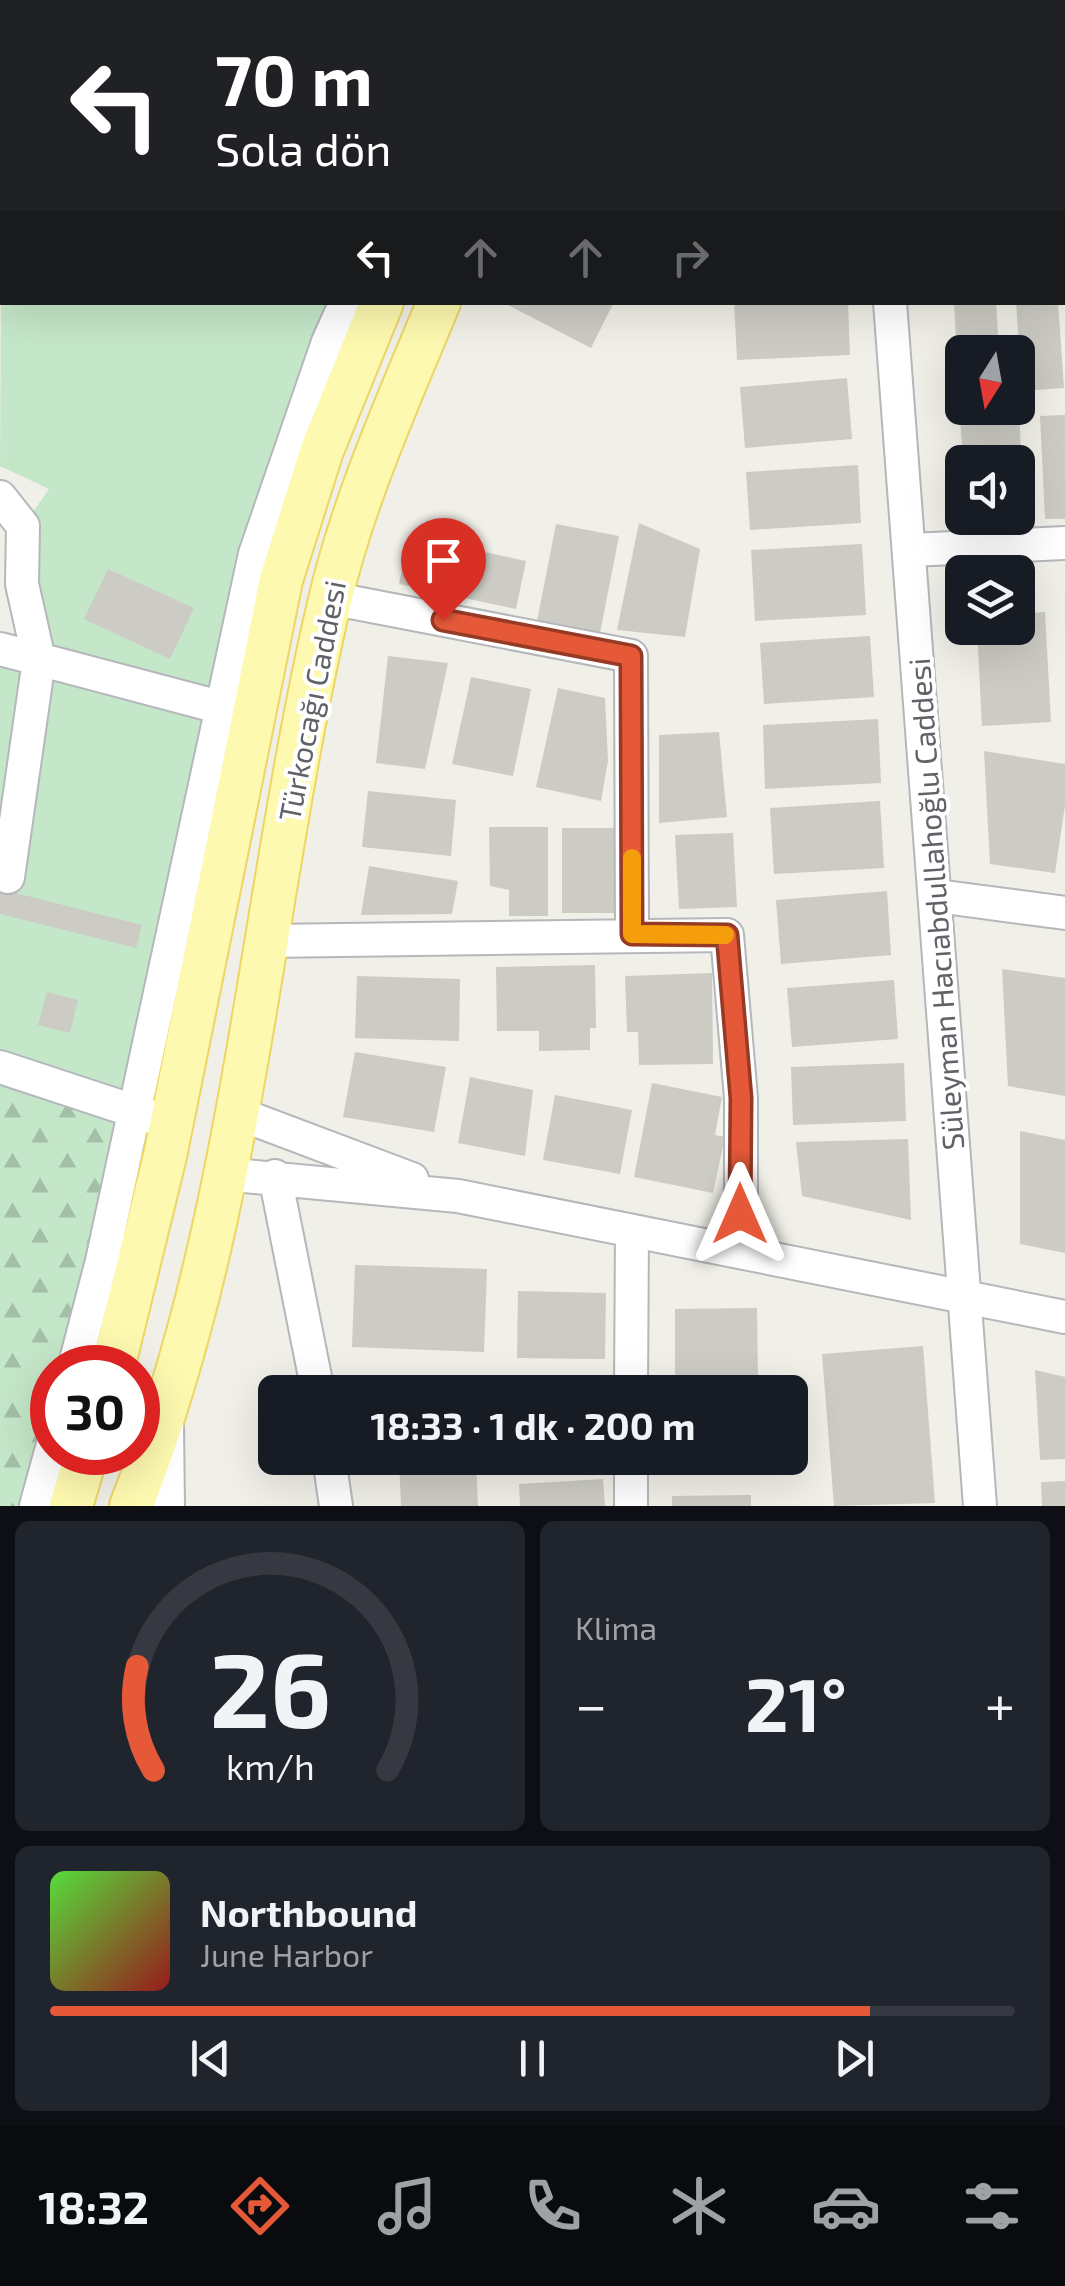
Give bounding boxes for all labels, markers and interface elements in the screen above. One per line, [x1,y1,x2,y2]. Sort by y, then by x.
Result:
text: 70 m [215,36,373,120]
icon: left [50,40,180,170]
text: Sola dön [215,121,391,175]
icon: left [348,230,403,285]
icon: ahead [453,230,508,285]
icon: ahead [558,230,613,285]
icon: right [663,230,718,285]
north arrow [945,335,1035,425]
map controls [945,335,1035,645]
button: sound [945,445,1035,535]
pin [401,518,486,621]
icon: arrive [416,533,471,588]
button: layers [945,555,1035,645]
street label: Türkocağı Caddesi [270,577,352,824]
street label: Süleyman Hacıabdullahoğlu Caddesi [900,657,970,1151]
position arrow [688,1162,792,1266]
speed limit sign: 30 [30,1345,160,1475]
text: 18:33 · 1 dk · 200 m [371,1402,695,1448]
text: Klima [575,1608,657,1646]
text: 26 [209,1624,331,1749]
text: 21° [745,1657,847,1747]
text: − [575,1670,607,1736]
text: + [985,1670,1015,1736]
text: km/h [226,1744,314,1787]
text: Northbound [200,1889,418,1935]
text: June Harbor [200,1935,373,1973]
icon: previous [183,2031,238,2086]
icon: pause [505,2031,560,2086]
icon: next [827,2031,882,2086]
icon: directions [225,2171,295,2241]
icon: music [372,2171,442,2241]
icon: phone [518,2171,588,2241]
icon: climate [664,2171,734,2241]
icon: car [811,2171,881,2241]
icon: filters [957,2171,1027,2241]
text: 18:32 [38,2179,149,2233]

